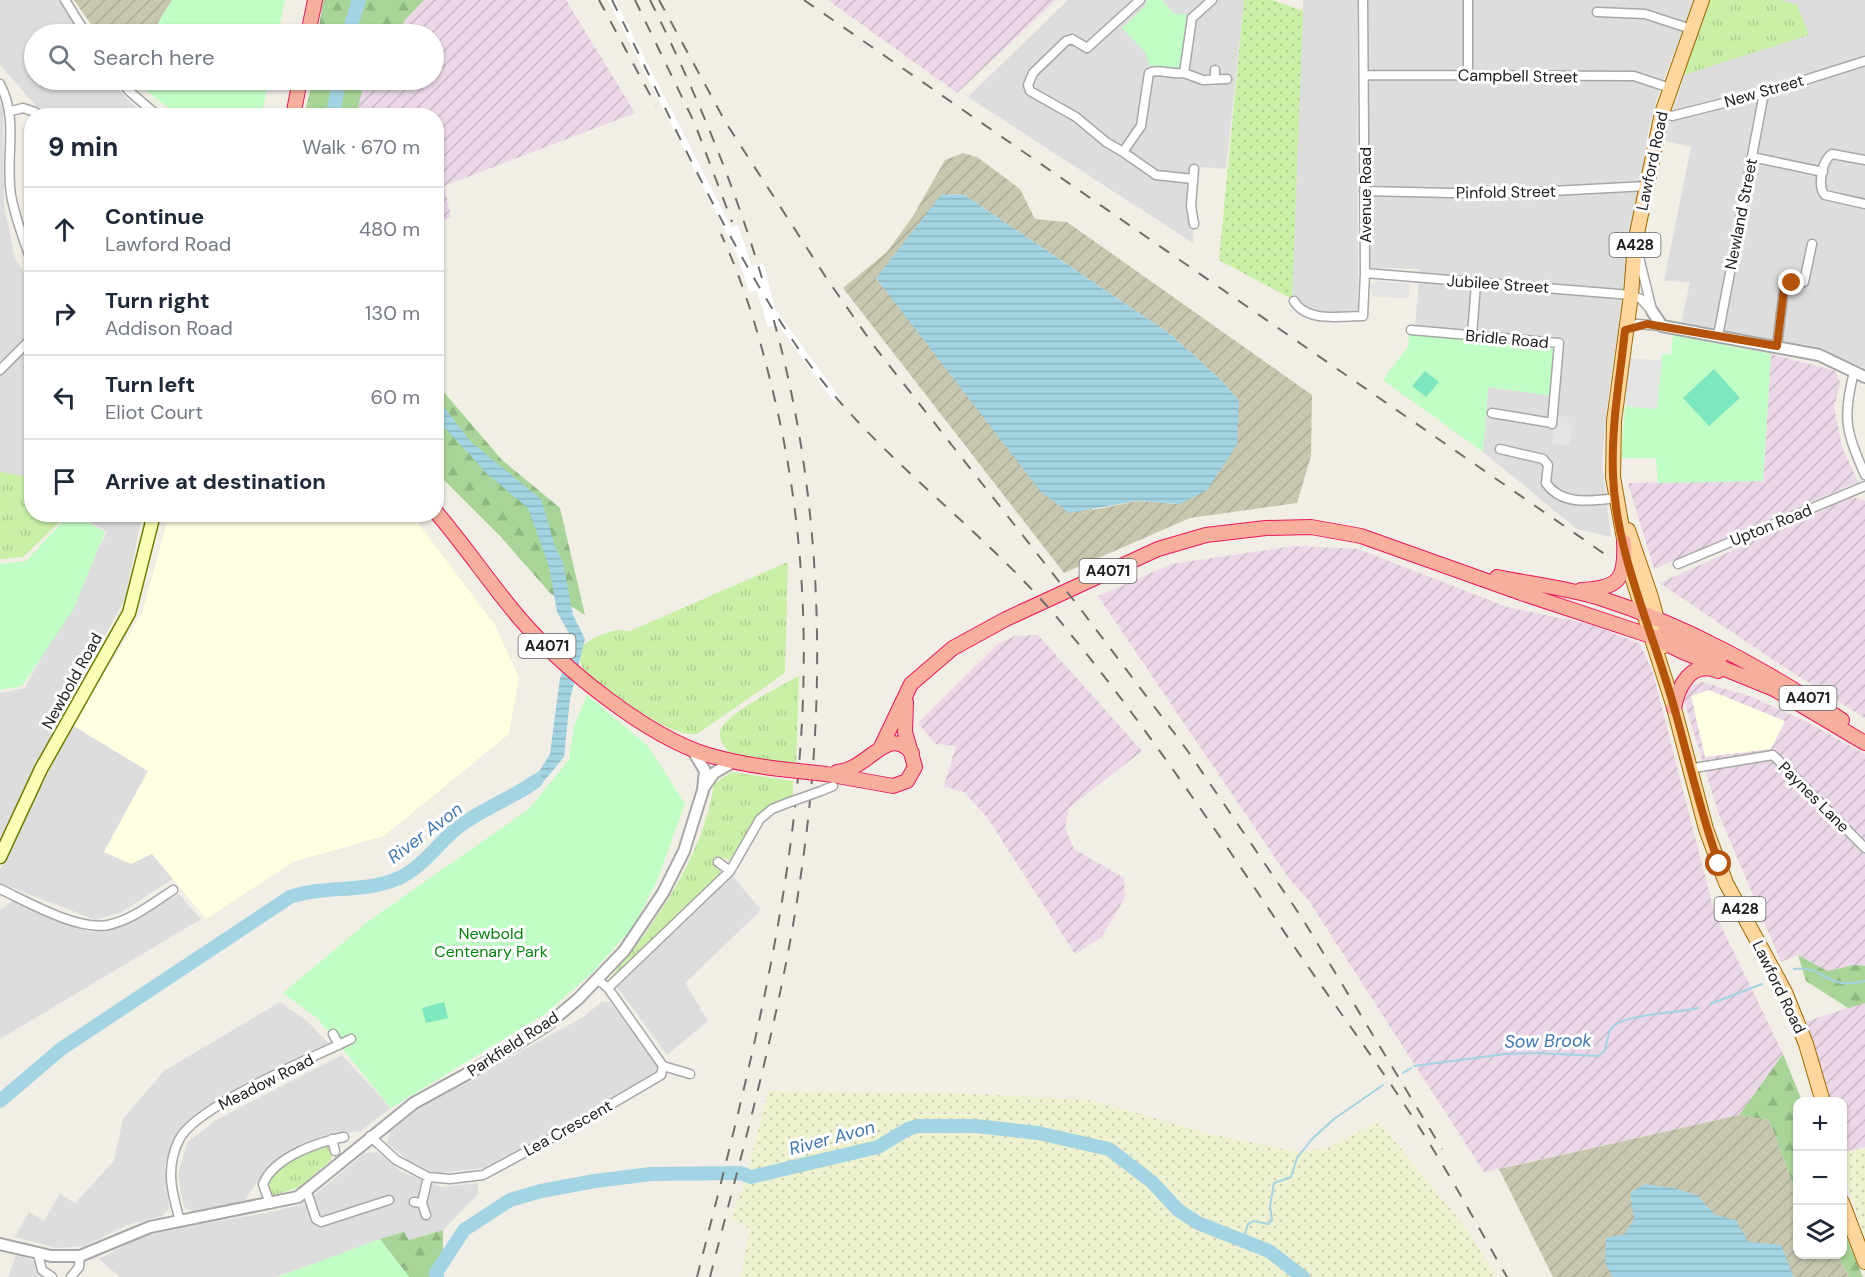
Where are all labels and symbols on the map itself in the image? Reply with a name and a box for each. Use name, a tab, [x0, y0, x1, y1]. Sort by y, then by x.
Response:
street label: Campbell Street	[1458, 64, 1578, 88]
street label: New Street	[1722, 70, 1806, 112]
street label: Lawford Road	[1631, 109, 1673, 213]
street label: Avenue Road	[1355, 147, 1376, 243]
street label: Newland Street	[1720, 156, 1762, 272]
street label: Pinfold Street	[1456, 181, 1556, 203]
road number: A428	[1610, 233, 1660, 257]
route end	[1778, 269, 1804, 295]
street label: Jubilee Street	[1446, 270, 1550, 298]
street label: Bridle Road	[1464, 325, 1550, 353]
street label: Upton Road	[1727, 499, 1815, 551]
road number: A4071	[1080, 559, 1136, 583]
street label: Newbold Road	[37, 629, 107, 733]
road number: A4071	[518, 634, 576, 658]
road number: A4071	[1780, 686, 1836, 710]
street label: Paynes Lane	[1774, 757, 1854, 837]
water label: River Avon	[383, 797, 467, 869]
route start	[1705, 850, 1731, 876]
road number: A428	[1714, 897, 1766, 921]
park label: Newbold Centenary Park	[434, 923, 548, 962]
street label: Lawford Road	[1747, 937, 1811, 1037]
street label: Parkfield Road	[463, 1007, 563, 1081]
water label: Sow Brook	[1504, 1028, 1593, 1054]
street label: Meadow Road	[215, 1049, 317, 1115]
street label: Lea Crescent	[520, 1095, 616, 1161]
water label: River Avon	[786, 1115, 878, 1161]

